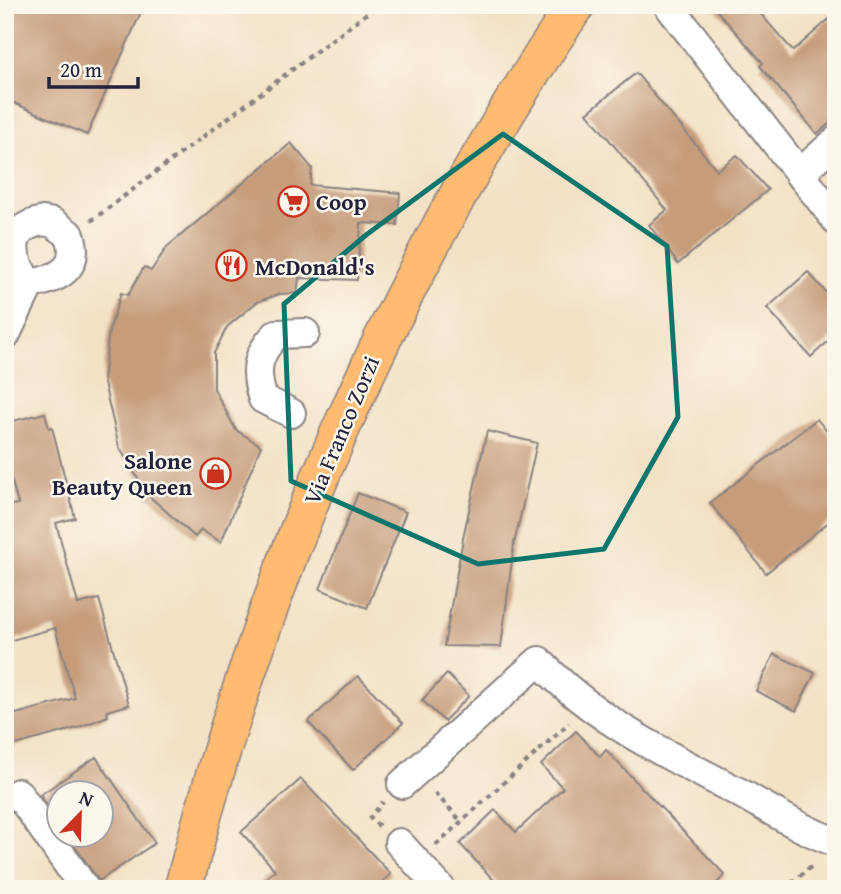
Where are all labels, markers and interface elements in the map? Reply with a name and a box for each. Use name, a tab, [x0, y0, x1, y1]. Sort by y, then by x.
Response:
scale bar	[49, 46, 138, 90]
text: 20 m	[60, 54, 102, 85]
supermarket icon: Coop	[276, 184, 310, 218]
place label: Coop	[316, 185, 367, 218]
restaurant icon: McDonald's	[215, 249, 249, 283]
place label: McDonald's	[255, 250, 375, 283]
street label: Via Franco Zorzi	[295, 351, 387, 509]
place label: Salone Beauty Queen	[52, 444, 192, 503]
shop icon: Salone Beauty Queen	[198, 456, 232, 490]
north arrow	[46, 778, 116, 848]
text: N	[75, 783, 98, 814]

